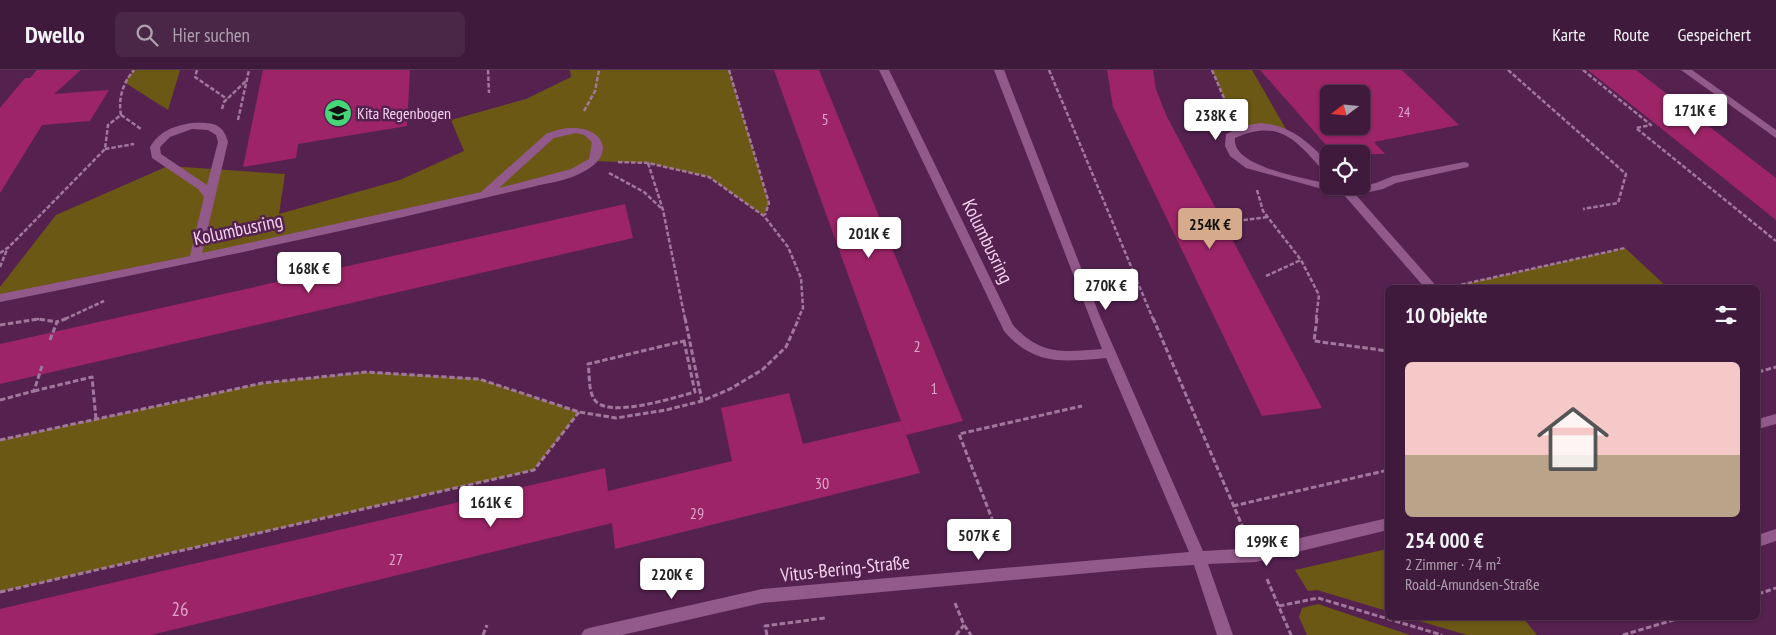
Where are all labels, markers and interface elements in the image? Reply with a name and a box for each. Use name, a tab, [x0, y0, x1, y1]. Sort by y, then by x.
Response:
search box	[115, 12, 465, 57]
text: Dwello	[25, 19, 85, 50]
icon: search	[133, 21, 161, 49]
text: Hier suchen	[173, 23, 250, 47]
text: Karte	[1552, 23, 1586, 46]
text: Route	[1614, 23, 1649, 46]
text: Gespeichert	[1677, 23, 1751, 46]
north arrow	[1320, 85, 1370, 135]
map controls	[1320, 85, 1370, 195]
pin: 171K €	[1654, 93, 1736, 136]
school or university icon: Kita Regenbogen	[323, 98, 353, 128]
pin: 238K €	[1175, 98, 1257, 141]
text: 171K €	[1674, 100, 1716, 120]
place label: Kita Regenbogen	[357, 103, 451, 123]
house number: 24	[1398, 103, 1411, 121]
text: 238K €	[1195, 105, 1237, 125]
house number: 5	[821, 109, 829, 129]
button: locate	[1320, 145, 1370, 195]
street label: Kolumbusring	[957, 195, 1019, 287]
street label: Kolumbusring	[191, 208, 285, 250]
pin: 254K €	[1169, 208, 1251, 250]
text: 254K €	[1189, 214, 1231, 234]
pin: 201K €	[828, 216, 910, 259]
text: 201K €	[848, 223, 890, 243]
pin: 168K €	[268, 252, 350, 294]
text: 168K €	[288, 258, 330, 278]
pin: 270K €	[1065, 268, 1147, 311]
text: 270K €	[1085, 275, 1127, 295]
icon: filters	[1712, 301, 1740, 329]
text: 10 Objekte	[1405, 302, 1488, 329]
house number: 2	[913, 336, 921, 356]
house number: 1	[930, 378, 938, 398]
icon: home	[1528, 394, 1618, 484]
house number: 30	[815, 473, 829, 493]
pin: 161K €	[450, 486, 532, 528]
text: 161K €	[470, 492, 512, 512]
house number: 29	[690, 503, 704, 523]
pin: 507K €	[938, 518, 1020, 561]
pin: 199K €	[1226, 524, 1308, 567]
text: 507K €	[958, 525, 1000, 545]
text: 254 000 €	[1405, 527, 1484, 554]
text: 199K €	[1246, 531, 1288, 551]
house number: 27	[389, 549, 403, 569]
street label: Vitus-Bering-Straße	[778, 549, 911, 587]
text: 2 Zimmer · 74 m²	[1405, 554, 1501, 574]
pin: 220K €	[631, 558, 713, 600]
text: 220K €	[651, 564, 693, 584]
text: Roald-Amundsen-Straße	[1405, 574, 1540, 594]
house number: 26	[171, 597, 189, 621]

